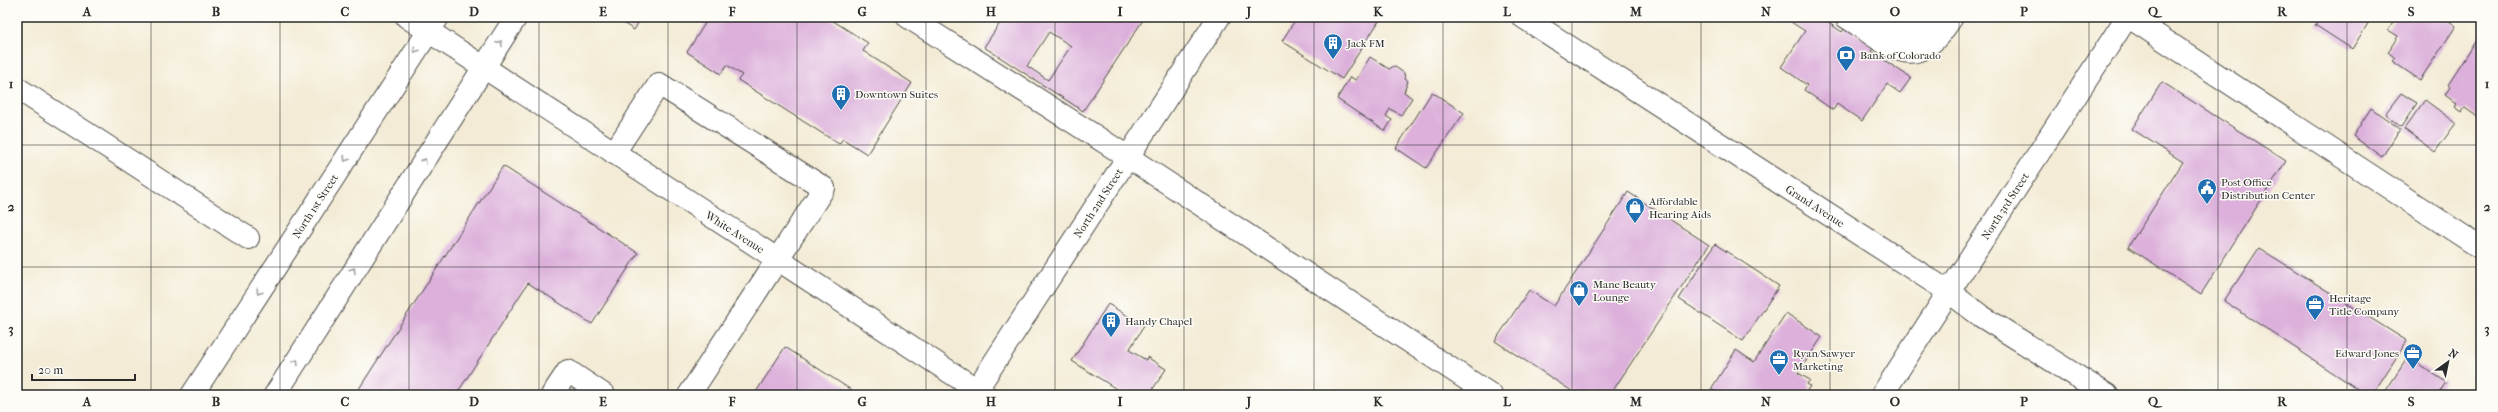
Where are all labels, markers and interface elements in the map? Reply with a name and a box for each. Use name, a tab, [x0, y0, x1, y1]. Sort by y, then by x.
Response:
text: A	[82, 4, 92, 19]
text: B	[212, 4, 221, 19]
text: C	[341, 4, 350, 19]
text: D	[469, 4, 479, 19]
text: E	[599, 4, 607, 19]
text: F	[728, 4, 736, 19]
text: G	[857, 4, 867, 19]
text: H	[986, 4, 997, 19]
text: I	[1117, 4, 1123, 19]
text: J	[1245, 4, 1252, 20]
text: K	[1373, 4, 1384, 19]
text: L	[1503, 4, 1512, 19]
text: M	[1629, 4, 1642, 19]
text: N	[1761, 4, 1771, 19]
text: O	[1890, 4, 1900, 19]
text: P	[2020, 4, 2028, 19]
text: Q	[2148, 4, 2163, 19]
text: R	[2277, 4, 2288, 19]
text: S	[2408, 4, 2415, 19]
building icon: Jack FM	[1322, 32, 1344, 60]
place label: Jack FM	[1346, 37, 1385, 50]
one-way arrow	[495, 40, 502, 47]
bank icon: Bank of Colorado	[1835, 44, 1857, 72]
one-way arrow	[413, 46, 421, 53]
place label: Bank of Colorado	[1860, 49, 1941, 62]
text: 1	[9, 76, 14, 91]
text: 1	[2485, 76, 2490, 91]
building icon: Downtown Suites	[830, 83, 852, 111]
place label: Downtown Suites	[855, 88, 938, 101]
one-way arrow	[343, 155, 350, 162]
one-way arrow	[419, 158, 427, 165]
street label: North 2nd Street	[1071, 166, 1126, 240]
street label: North 3rd Street	[1979, 170, 2032, 242]
street label: North 1st Street	[290, 172, 341, 241]
place label: Post Office Distribution Center	[2221, 176, 2315, 202]
public building icon: Post Office Distribution Center	[2196, 177, 2218, 205]
street label: Grand Avenue	[1783, 183, 1847, 231]
place label: Affordable Hearing Aids	[1648, 195, 1711, 221]
shop icon: Affordable Hearing Aids	[1624, 196, 1646, 224]
text: 2	[8, 199, 15, 214]
text: 2	[2484, 199, 2491, 214]
street label: White Avenue	[702, 208, 767, 257]
one-way arrow	[348, 267, 356, 274]
place label: Mane Beauty Lounge	[1593, 278, 1657, 304]
shop icon: Mane Beauty Lounge	[1568, 279, 1590, 307]
one-way arrow	[256, 288, 264, 295]
place label: Heritage Title Company	[2329, 292, 2400, 318]
office icon: Heritage Title Company	[2304, 293, 2326, 321]
building icon: Handy Chapel	[1100, 310, 1122, 338]
place label: Handy Chapel	[1125, 315, 1192, 328]
text: 3	[8, 321, 14, 337]
text: 3	[2484, 321, 2490, 337]
office icon: Edward Jones	[2402, 342, 2424, 370]
north arrow	[2428, 342, 2468, 382]
text: N	[2446, 346, 2461, 362]
place label: Ryan/Sawyer Marketing	[1793, 347, 1855, 373]
place label: Edward Jones	[2335, 347, 2399, 360]
office icon: Ryan/Sawyer Marketing	[1768, 348, 1790, 376]
scale bar	[32, 356, 135, 382]
one-way arrow	[291, 359, 298, 366]
text: 20 m	[38, 363, 63, 377]
text: A	[82, 394, 92, 409]
text: B	[212, 394, 221, 409]
text: C	[341, 394, 350, 409]
text: D	[469, 394, 479, 409]
text: E	[599, 394, 607, 409]
text: F	[728, 394, 736, 409]
text: G	[857, 394, 867, 409]
text: H	[986, 394, 997, 409]
text: I	[1117, 394, 1123, 409]
text: J	[1245, 394, 1252, 410]
text: K	[1373, 394, 1384, 409]
text: L	[1503, 394, 1512, 409]
text: M	[1629, 394, 1642, 409]
text: N	[1761, 394, 1771, 409]
text: O	[1890, 394, 1900, 409]
text: P	[2020, 394, 2028, 409]
text: Q	[2148, 394, 2163, 409]
text: R	[2277, 394, 2288, 409]
text: S	[2408, 394, 2415, 409]

